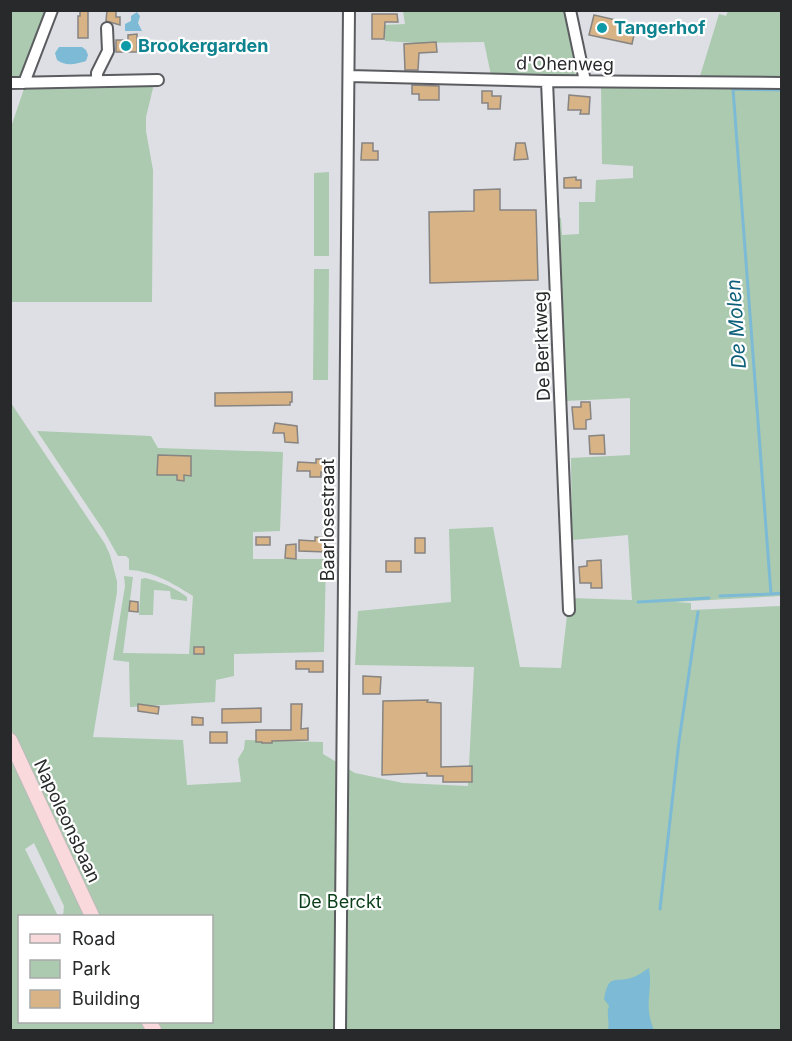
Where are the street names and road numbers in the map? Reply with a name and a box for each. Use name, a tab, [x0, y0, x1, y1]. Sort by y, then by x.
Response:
street label: d'Ohenweg	[516, 52, 614, 75]
street label: De Berktweg	[529, 291, 554, 401]
street label: Baarlosestraat	[317, 459, 338, 581]
street label: Napoleonsbaan	[30, 756, 105, 886]

